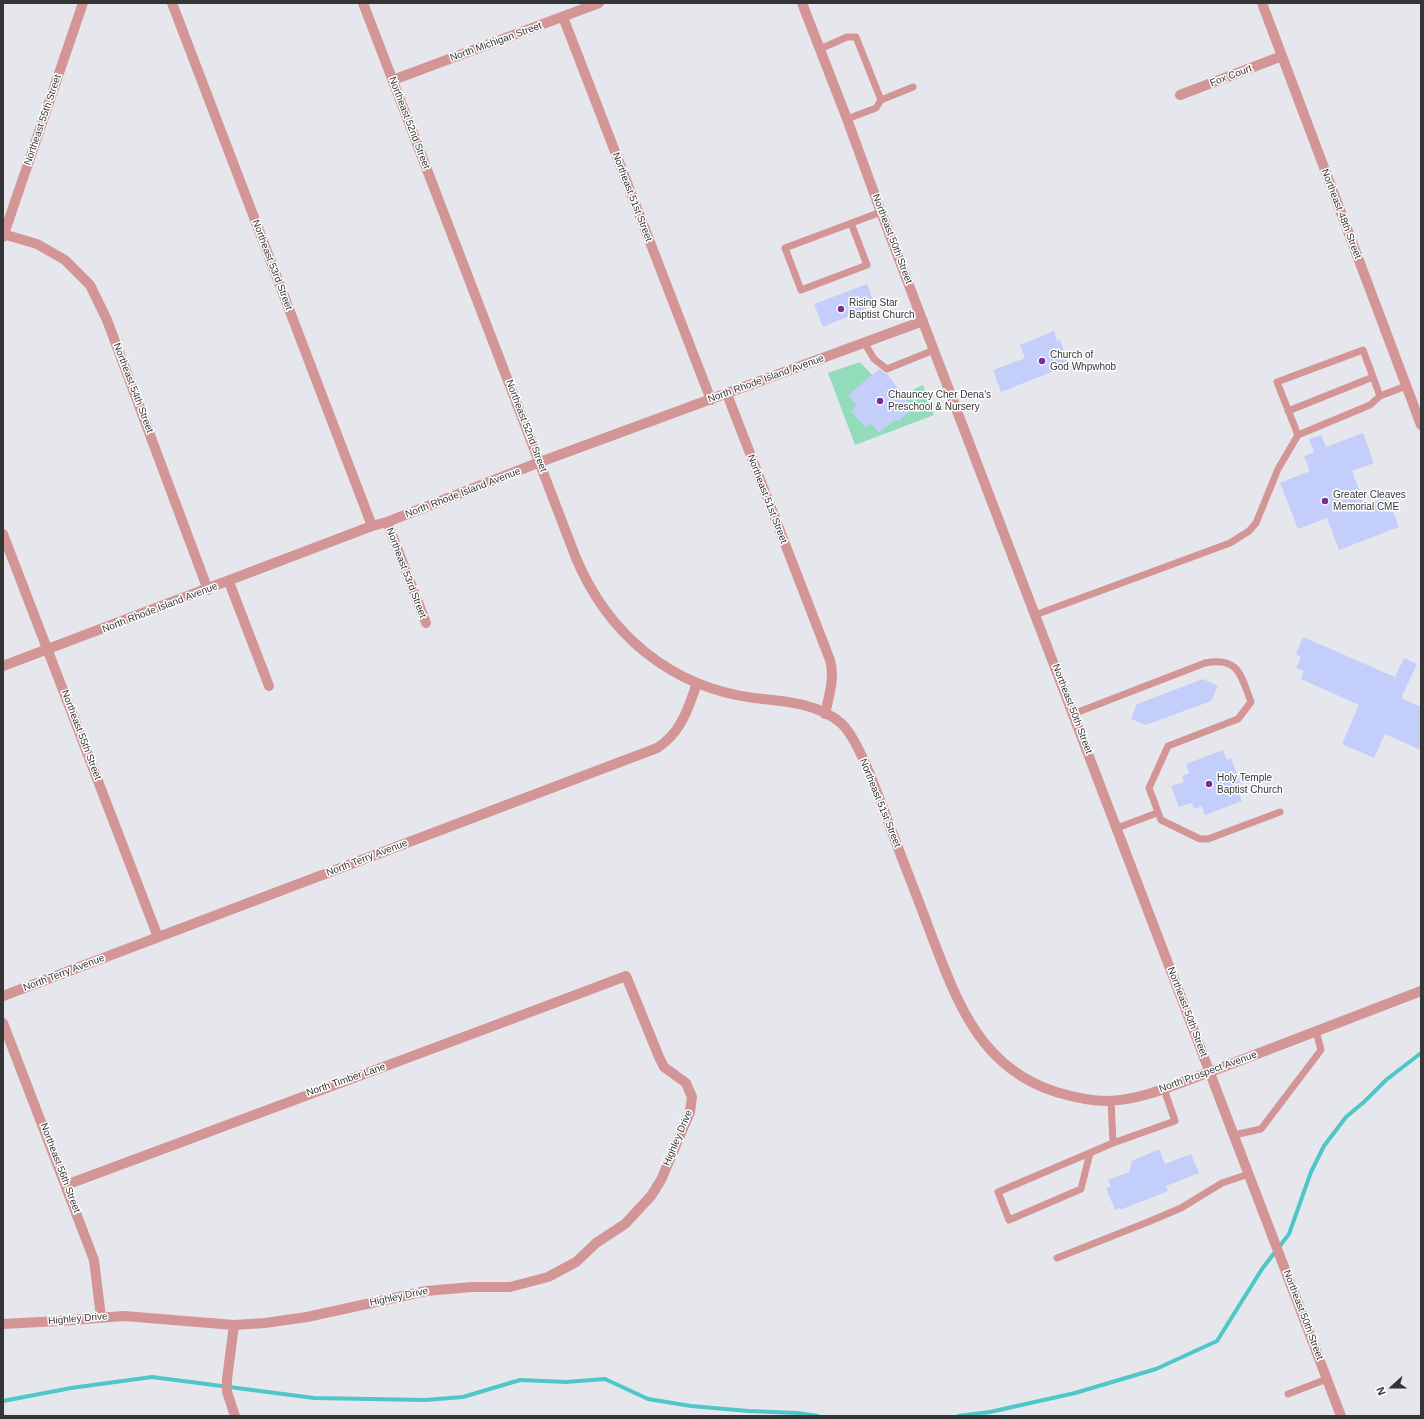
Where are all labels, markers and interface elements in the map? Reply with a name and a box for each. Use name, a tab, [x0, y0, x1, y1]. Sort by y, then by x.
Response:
street label: North Michigan Street	[449, 20, 543, 64]
street label: Fox Court	[1208, 63, 1254, 89]
street label: Northeast 55th Street	[22, 73, 64, 167]
street label: Northeast 52nd Street	[386, 75, 432, 171]
street label: Northeast 51st Street	[609, 151, 655, 243]
street label: Northeast 48th Street	[1318, 167, 1364, 261]
street label: Northeast 50th Street	[869, 192, 915, 286]
street label: Northeast 53rd Street	[249, 218, 295, 312]
place label: Rising Star Baptist Church	[849, 297, 915, 320]
marker: Rising Star Baptist Church	[836, 304, 846, 314]
street label: Northeast 54th Street	[110, 341, 156, 435]
place label: Church of God Whpwhob	[1050, 349, 1116, 372]
street label: North Rhode Island Avenue	[706, 352, 826, 406]
marker: Church of God Whpwhob	[1037, 356, 1047, 366]
street label: Northeast 52nd Street	[503, 378, 549, 474]
place label: Chauncey Cher Dena's Preschool & Nursery	[888, 389, 991, 412]
marker: Chauncey Cher Dena's Preschool & Nursery	[875, 396, 885, 406]
street label: Northeast 51st Street	[744, 453, 790, 545]
street label: North Rhode Island Avenue	[404, 465, 522, 521]
place label: Greater Cleaves Memorial CME	[1333, 489, 1406, 512]
marker: Greater Cleaves Memorial CME	[1320, 496, 1330, 506]
street label: Northeast 53rd Street	[383, 526, 429, 620]
street label: North Rhode Island Avenue	[101, 580, 219, 636]
street label: Northeast 50th Street	[1049, 662, 1095, 756]
street label: Northeast 55th Street	[58, 688, 104, 782]
street label: Northeast 51st Street	[857, 757, 903, 849]
place label: Holy Temple Baptist Church	[1217, 772, 1283, 796]
marker: Holy Temple Baptist Church	[1204, 779, 1214, 789]
street label: North Terry Avenue	[325, 837, 409, 879]
street label: North Terry Avenue	[22, 952, 106, 994]
street label: Northeast 50th Street	[1164, 965, 1210, 1059]
street label: North Prospect Avenue	[1157, 1049, 1259, 1095]
street label: North Timber Lane	[305, 1061, 387, 1099]
street label: Highley Drive	[661, 1108, 695, 1168]
street label: Northeast 56th Street	[37, 1121, 83, 1215]
street label: Northeast 50th Street	[1280, 1268, 1326, 1362]
street label: Highley Drive	[369, 1285, 429, 1309]
street label: Highley Drive	[48, 1310, 108, 1328]
north arrow	[1372, 1367, 1412, 1407]
text: N	[1374, 1385, 1388, 1397]

